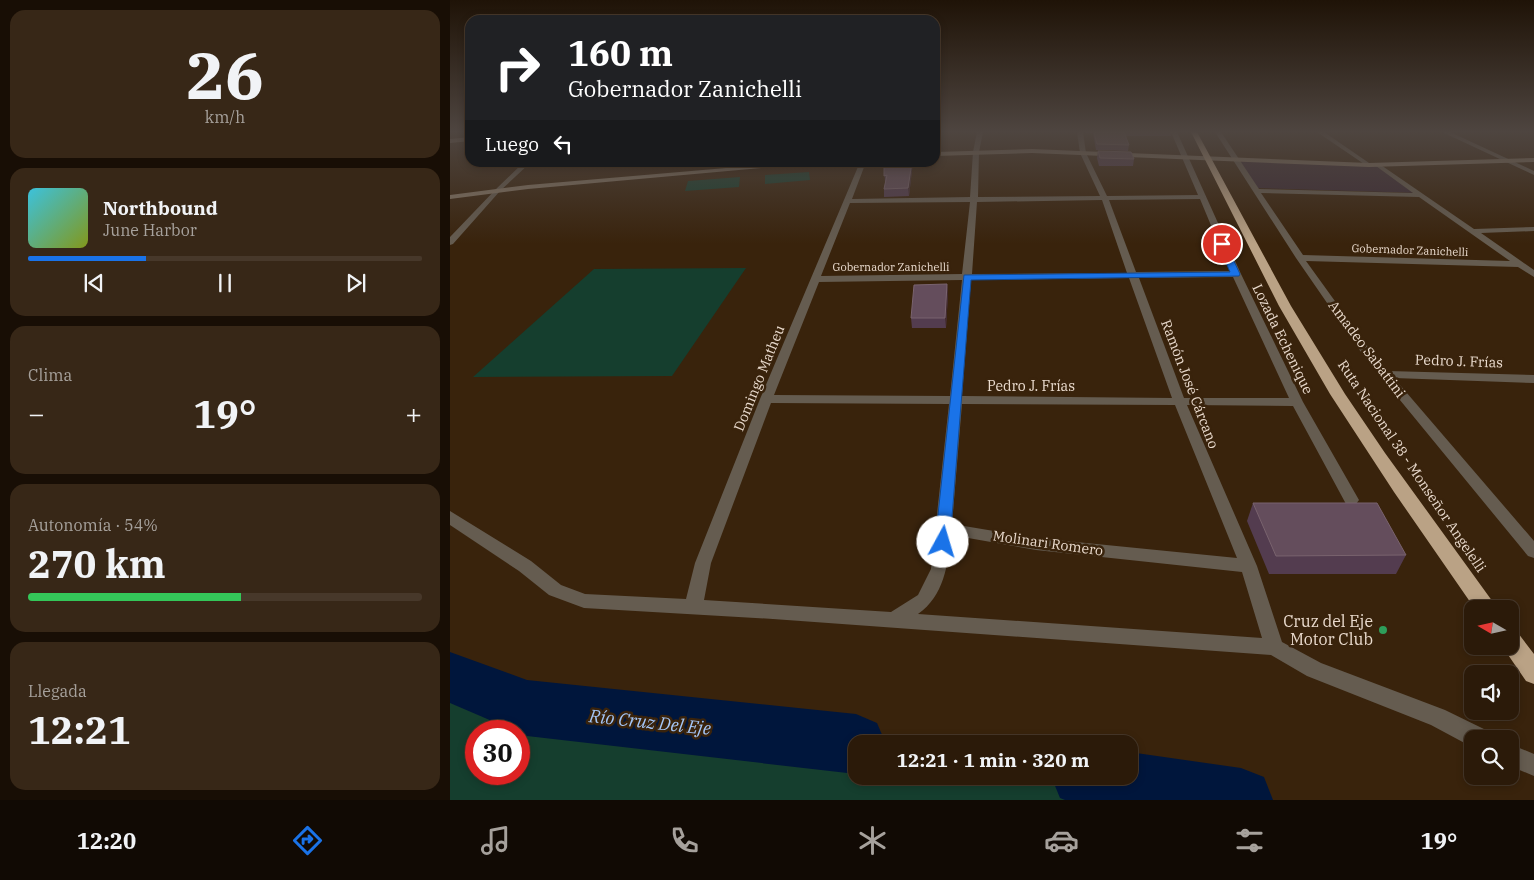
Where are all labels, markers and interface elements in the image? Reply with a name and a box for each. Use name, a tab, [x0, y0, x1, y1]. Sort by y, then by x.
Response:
text: 160 m	[568, 30, 673, 76]
text: 26	[186, 32, 264, 117]
icon: right	[485, 35, 550, 100]
text: Gobernador Zanichelli	[568, 74, 802, 103]
text: km/h	[205, 107, 245, 127]
icon: left	[549, 130, 577, 158]
text: Luego	[485, 132, 539, 156]
text: Northbound	[103, 196, 218, 220]
text: June Harbor	[103, 220, 197, 240]
pin	[1201, 223, 1243, 265]
icon: arrive	[1208, 230, 1236, 258]
street label: Gobernador Zanichelli	[1351, 241, 1469, 259]
street label: Gobernador Zanichelli	[833, 260, 950, 274]
icon: previous	[80, 269, 108, 297]
icon: pause	[211, 269, 239, 297]
icon: next	[342, 269, 370, 297]
street label: Lozada Echenique	[1249, 281, 1317, 397]
street label: Amadeo Sabattini	[1325, 297, 1409, 401]
street label: Ramón José Cárcano	[1157, 317, 1223, 451]
street label: Domingo Matheu	[730, 322, 789, 434]
street label: Pedro J. Frías	[1415, 350, 1504, 372]
street label: Ruta Nacional 38 - Monseñor Angelelli	[1334, 356, 1490, 576]
text: Clima	[28, 365, 72, 385]
street label: Pedro J. Frías	[987, 377, 1075, 395]
text: 19°	[193, 389, 257, 438]
text: −	[28, 395, 45, 432]
text: +	[405, 395, 422, 432]
text: Autonomía · 54%	[28, 515, 158, 535]
position arrow	[916, 515, 968, 567]
street label: Molinari Romero	[992, 526, 1104, 560]
text: 270 km	[28, 539, 166, 588]
north arrow	[1464, 600, 1519, 655]
map controls	[1464, 600, 1519, 785]
place label: Cruz del Eje Motor Club	[1283, 611, 1373, 649]
marker: Cruz del Eje Motor Club	[1377, 624, 1389, 636]
button: sound	[1464, 665, 1519, 720]
text: Llegada	[28, 681, 87, 701]
water label: Río Cruz Del Eje	[587, 704, 712, 740]
text: 12:21	[28, 705, 131, 754]
speed limit sign: 30	[465, 720, 530, 785]
button: search	[1464, 730, 1519, 785]
text: 12:21 · 1 min · 320 m	[897, 748, 1089, 772]
icon: directions	[290, 823, 325, 858]
icon: music	[478, 823, 513, 858]
icon: phone	[667, 823, 702, 858]
icon: climate	[855, 823, 890, 858]
icon: car	[1044, 823, 1079, 858]
icon: filters	[1232, 823, 1267, 858]
text: 12:20	[77, 826, 136, 855]
text: 19°	[1420, 826, 1457, 855]

